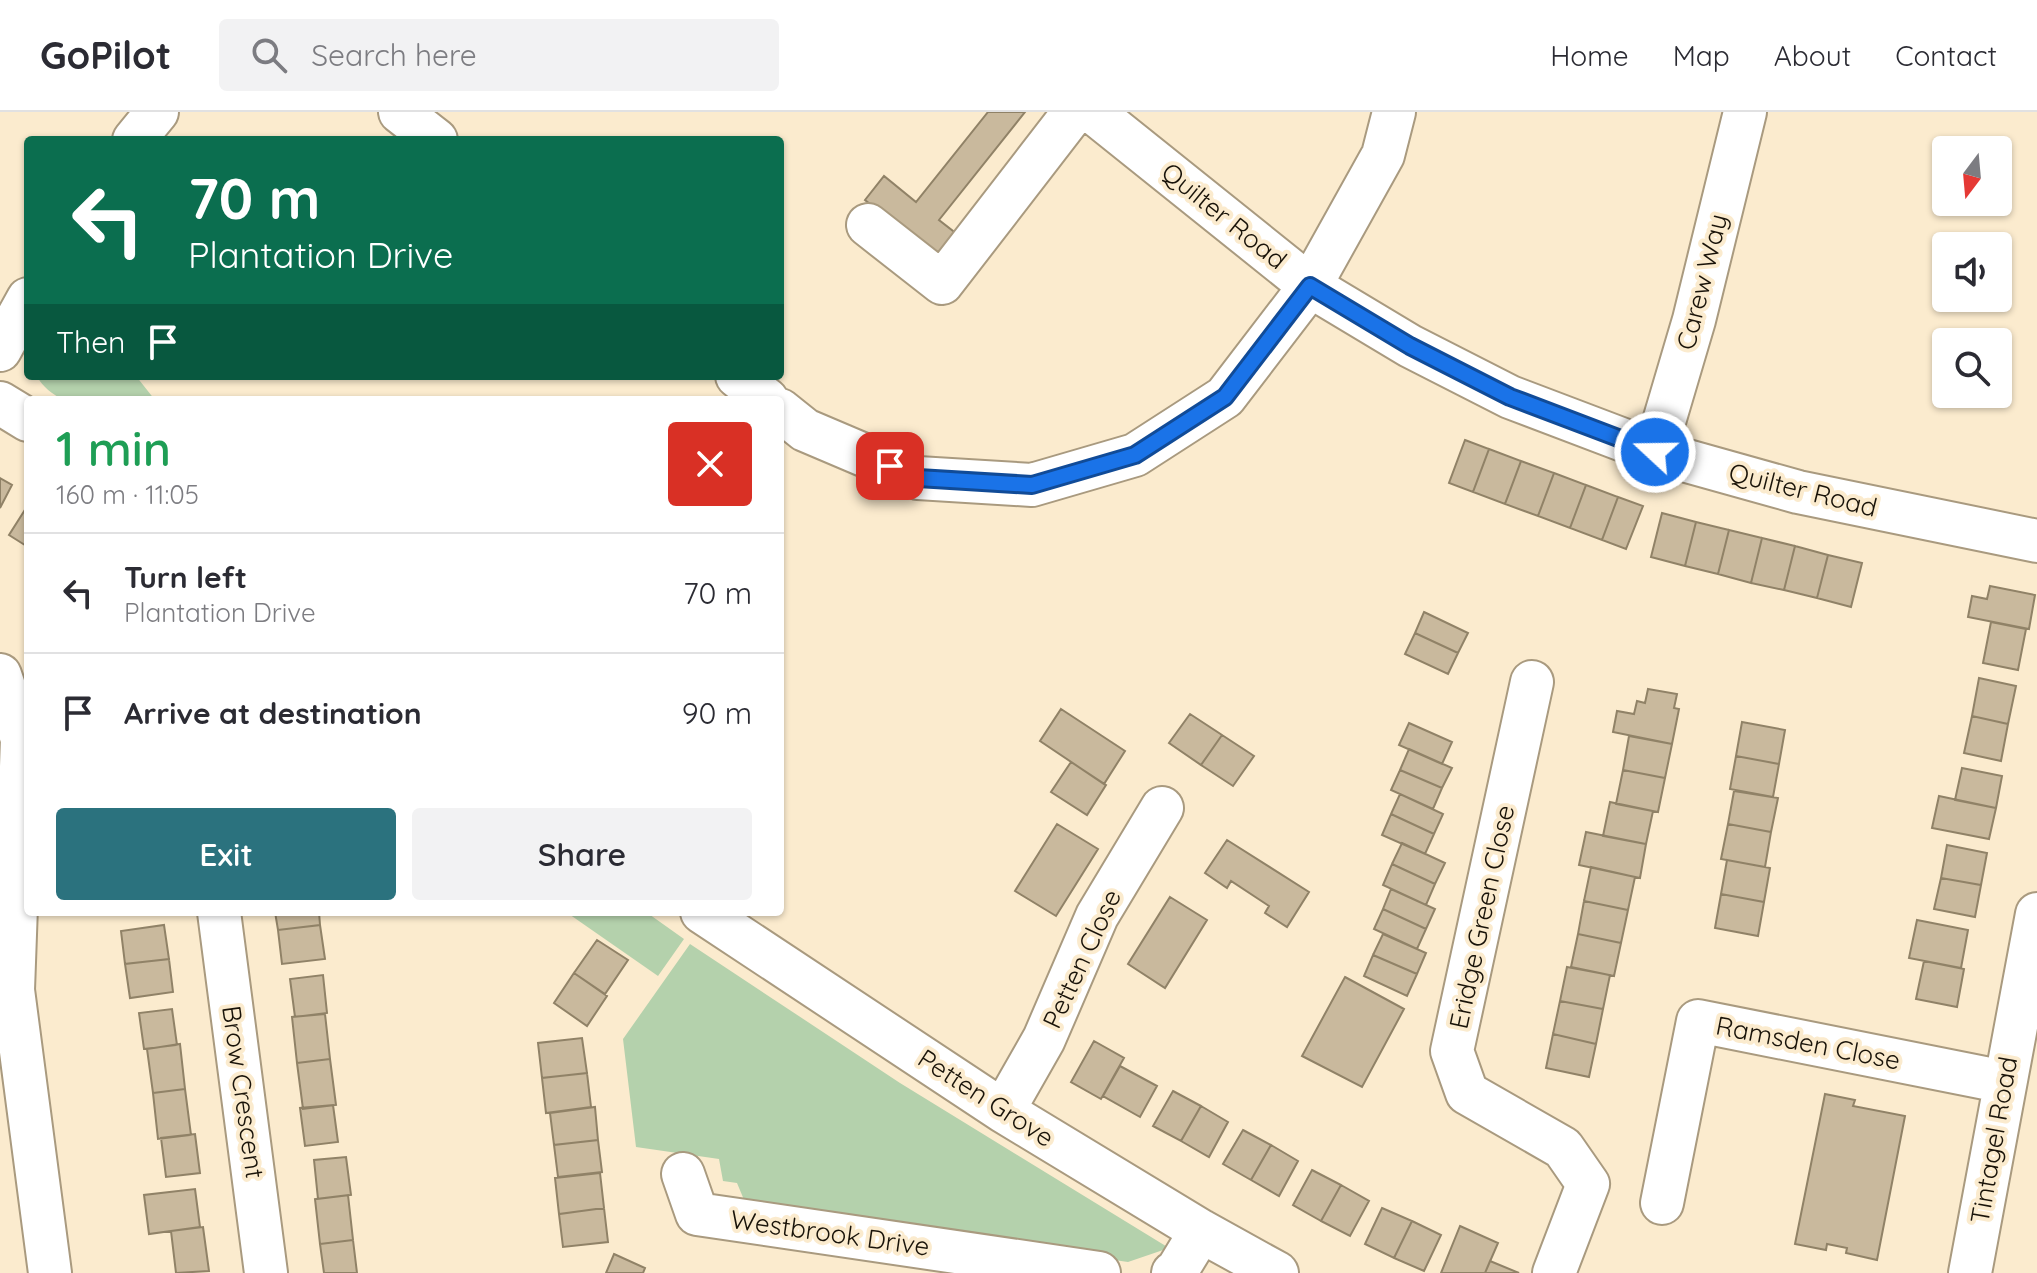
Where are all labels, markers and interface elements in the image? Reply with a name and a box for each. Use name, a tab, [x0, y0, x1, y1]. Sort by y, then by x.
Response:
search box	[219, 19, 779, 91]
text: GoPilot	[40, 31, 171, 79]
icon: search	[247, 33, 291, 77]
text: Search here	[311, 36, 477, 74]
text: Home	[1550, 38, 1629, 73]
text: Map	[1673, 38, 1730, 73]
text: About	[1774, 38, 1851, 73]
text: Contact	[1895, 38, 1997, 73]
north arrow	[1932, 136, 2012, 216]
map controls	[1932, 136, 2012, 408]
street label: Quilter Road	[1155, 155, 1294, 276]
text: 70 m	[188, 163, 320, 233]
icon: left	[56, 168, 160, 272]
street label: Carew Way	[1669, 210, 1734, 353]
text: Plantation Drive	[188, 232, 453, 277]
button: sound	[1932, 232, 2012, 312]
icon: arrive	[141, 320, 185, 364]
text: Then	[56, 323, 125, 361]
button: search	[1932, 328, 2012, 408]
position arrow	[1613, 410, 1697, 494]
text: 1 min	[56, 418, 171, 478]
button: close	[668, 422, 752, 506]
pin	[856, 432, 924, 500]
icon: arrive	[868, 444, 912, 488]
street label: Quilter Road	[1726, 455, 1881, 524]
text: 160 m · 11:05	[56, 478, 199, 511]
text: Turn left	[124, 558, 247, 596]
icon: left	[56, 571, 100, 615]
text: 70 m	[683, 574, 752, 612]
text: Plantation Drive	[124, 596, 316, 629]
icon: arrive	[56, 691, 100, 735]
text: Arrive at destination	[124, 694, 422, 732]
text: 90 m	[682, 694, 752, 732]
street label: Eridge Green Close	[1442, 802, 1521, 1032]
button: Exit	[56, 808, 396, 900]
button: Share	[412, 808, 752, 900]
street label: Petten Close	[1035, 884, 1128, 1034]
street label: Brow Crescent	[215, 1003, 272, 1180]
street label: Ramsden Close	[1713, 1008, 1903, 1077]
street label: Petten Grove	[912, 1041, 1061, 1154]
street label: Tintagel Road	[1963, 1054, 2024, 1226]
street label: Westbrook Drive	[728, 1202, 932, 1263]

